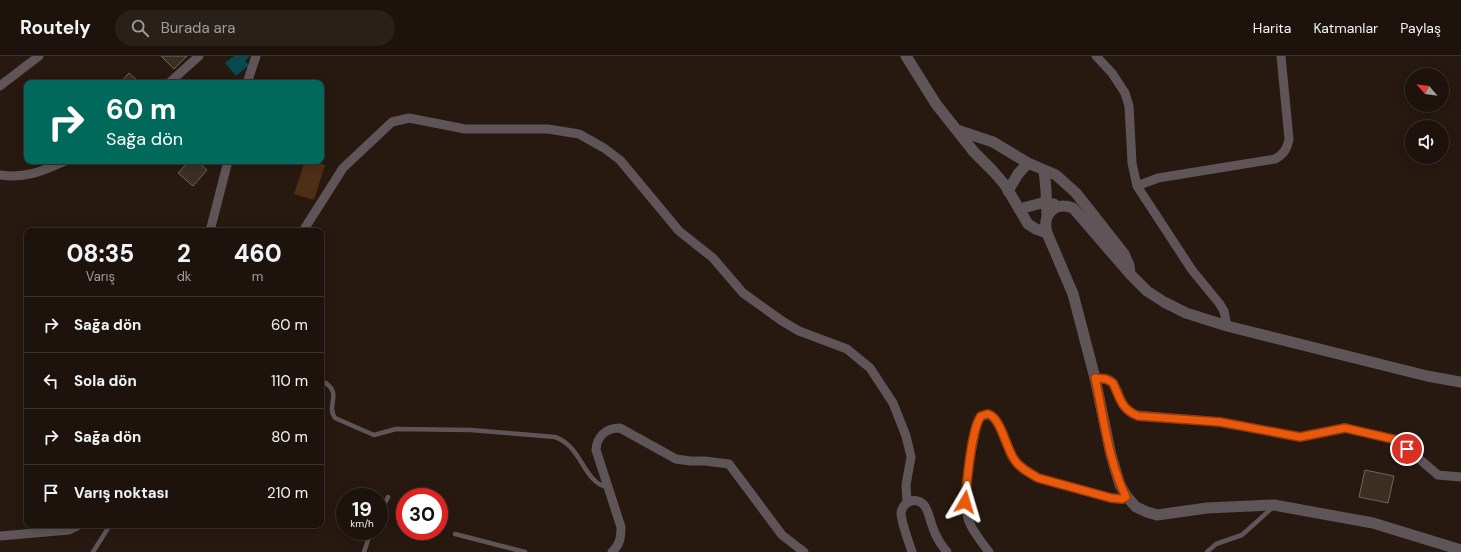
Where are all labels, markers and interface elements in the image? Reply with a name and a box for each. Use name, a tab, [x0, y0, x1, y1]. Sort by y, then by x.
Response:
search box	[115, 10, 395, 46]
text: Routely	[20, 15, 91, 40]
icon: search	[129, 17, 151, 39]
text: Burada ara	[161, 18, 235, 38]
text: Harita	[1253, 19, 1291, 37]
text: Katmanlar	[1313, 19, 1378, 37]
text: Paylaş	[1400, 19, 1441, 37]
north arrow	[1405, 68, 1449, 112]
map controls	[1405, 68, 1449, 164]
text: 60 m	[106, 91, 176, 128]
icon: right	[40, 96, 92, 148]
button: sound	[1405, 120, 1449, 164]
text: Sağa dön	[106, 127, 183, 151]
text: 08:35	[66, 238, 134, 269]
text: 2	[177, 238, 191, 269]
text: 460	[234, 238, 282, 269]
text: Varış	[86, 268, 115, 285]
text: dk	[177, 268, 191, 285]
text: m	[252, 268, 263, 285]
icon: right	[40, 314, 62, 336]
text: Sağa dön	[74, 315, 141, 335]
text: 60 m	[271, 315, 308, 335]
icon: left	[40, 370, 62, 392]
text: Sola dön	[74, 371, 137, 391]
text: 110 m	[271, 371, 308, 391]
icon: right	[40, 426, 62, 448]
text: Sağa dön	[74, 427, 141, 447]
text: 80 m	[271, 427, 308, 447]
pin	[1390, 432, 1424, 466]
icon: arrive	[1396, 438, 1418, 460]
position arrow	[944, 481, 986, 523]
icon: arrive	[40, 482, 62, 504]
text: Varış noktası	[74, 483, 168, 503]
text: 210 m	[267, 483, 308, 503]
speed limit sign: 30	[396, 488, 448, 540]
text: 19	[352, 496, 372, 522]
text: km/h	[350, 517, 374, 530]

